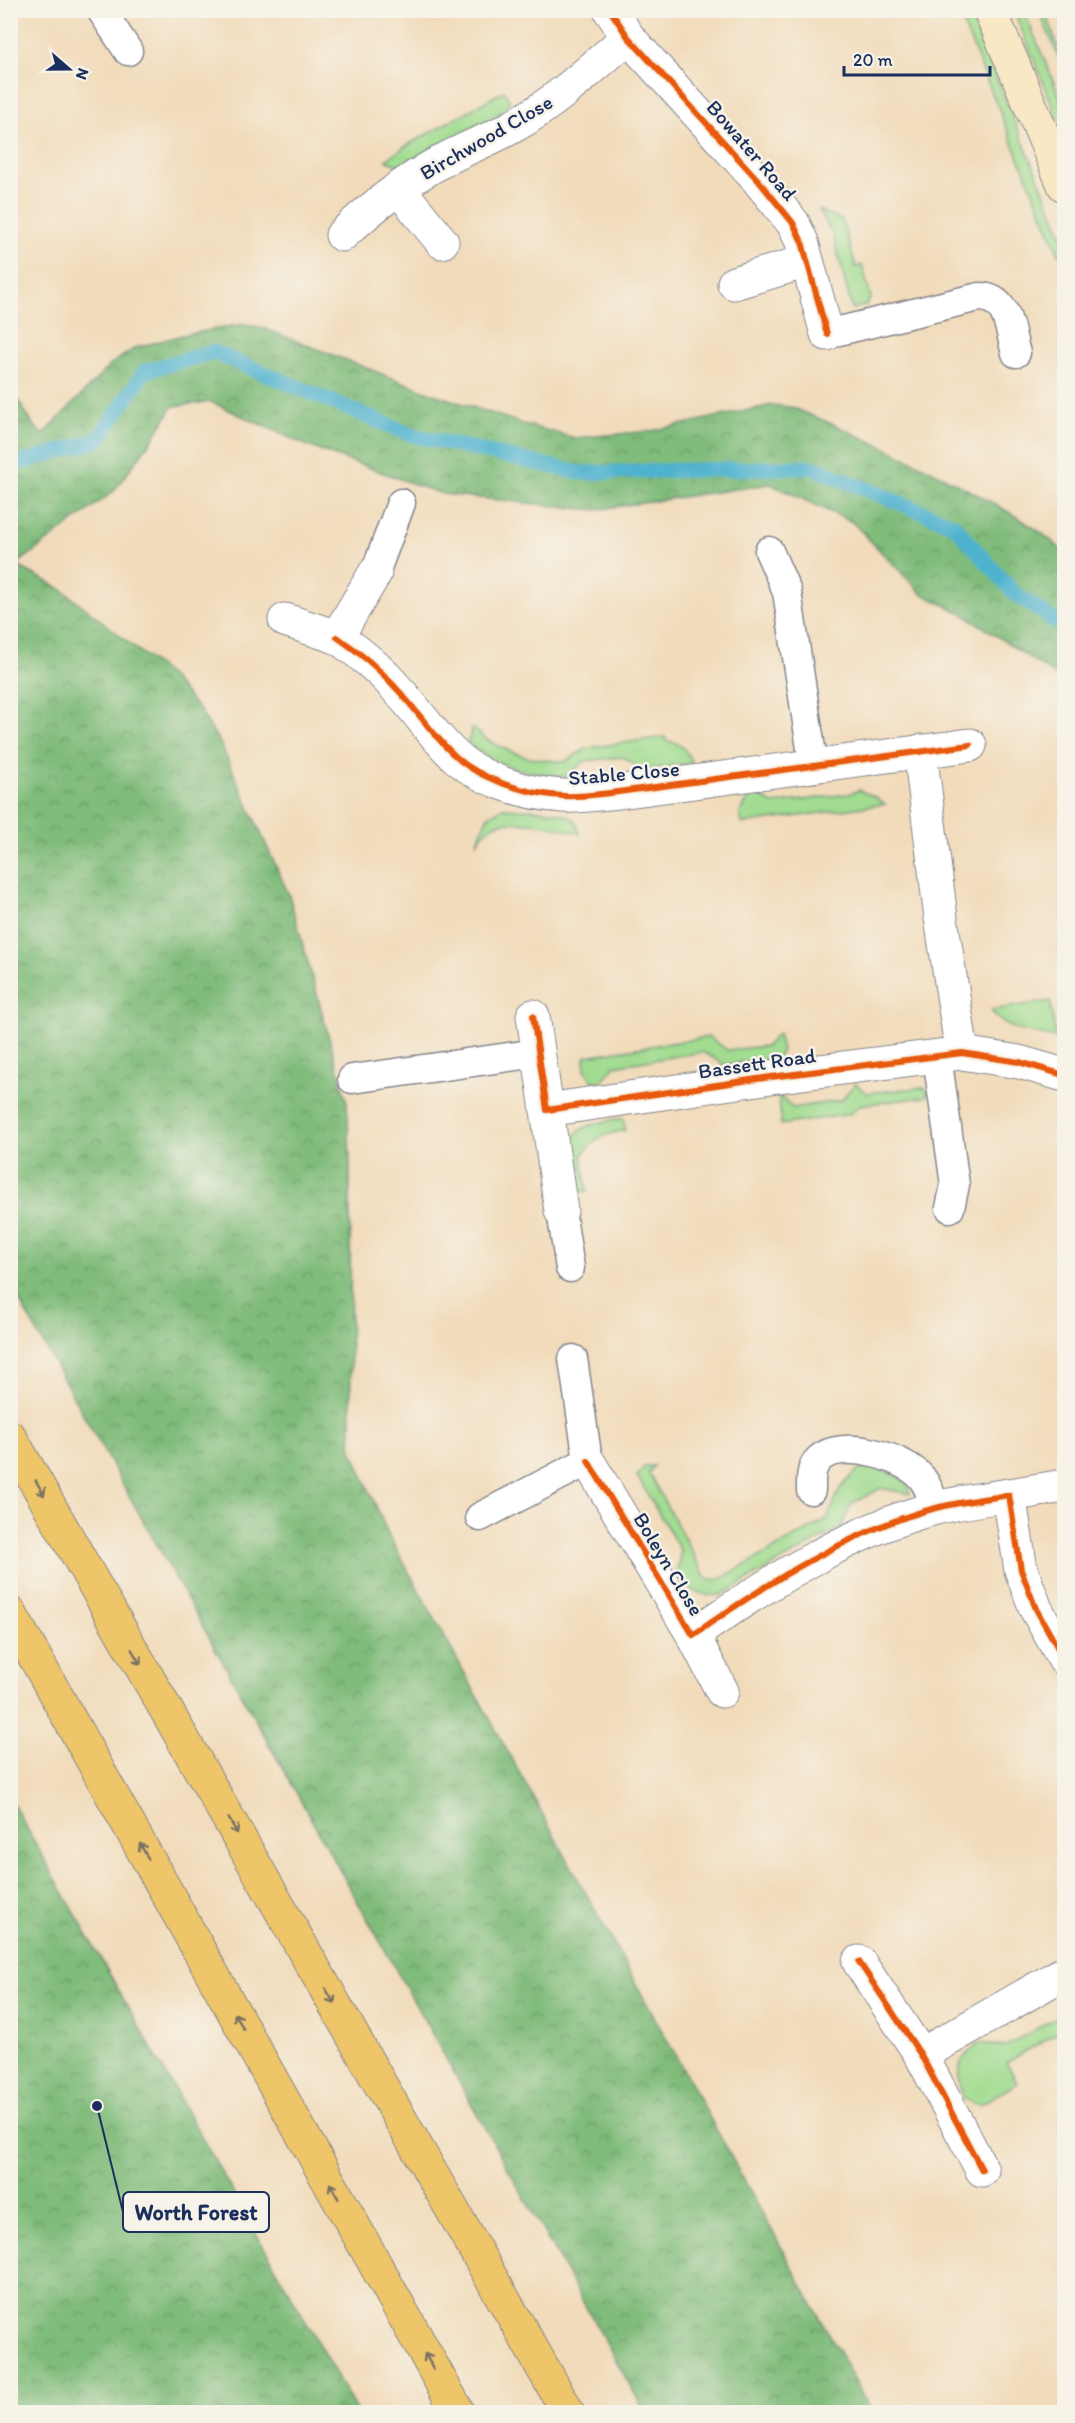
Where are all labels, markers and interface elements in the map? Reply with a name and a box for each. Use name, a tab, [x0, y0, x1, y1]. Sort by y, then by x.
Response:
north arrow	[39, 39, 99, 99]
scale bar	[844, 39, 990, 77]
text: 20 m	[853, 49, 893, 71]
text: N	[72, 66, 93, 82]
street label: Birchwood Close	[415, 89, 557, 185]
street label: Bowater Road	[701, 95, 803, 206]
street label: Stable Close	[567, 756, 681, 790]
street label: Bassett Road	[696, 1042, 818, 1084]
one-way arrow	[34, 1479, 46, 1496]
street label: Boleyn Close	[628, 1508, 710, 1620]
one-way arrow	[130, 1648, 142, 1665]
one-way arrow	[228, 1817, 239, 1835]
one-way arrow	[138, 1843, 150, 1860]
one-way arrow	[324, 1987, 336, 2004]
one-way arrow	[233, 2013, 245, 2030]
one-way arrow	[328, 2183, 340, 2200]
callout: Worth Forest	[123, 2192, 269, 2232]
text: Worth Forest	[135, 2199, 258, 2226]
one-way arrow	[423, 2353, 435, 2370]

